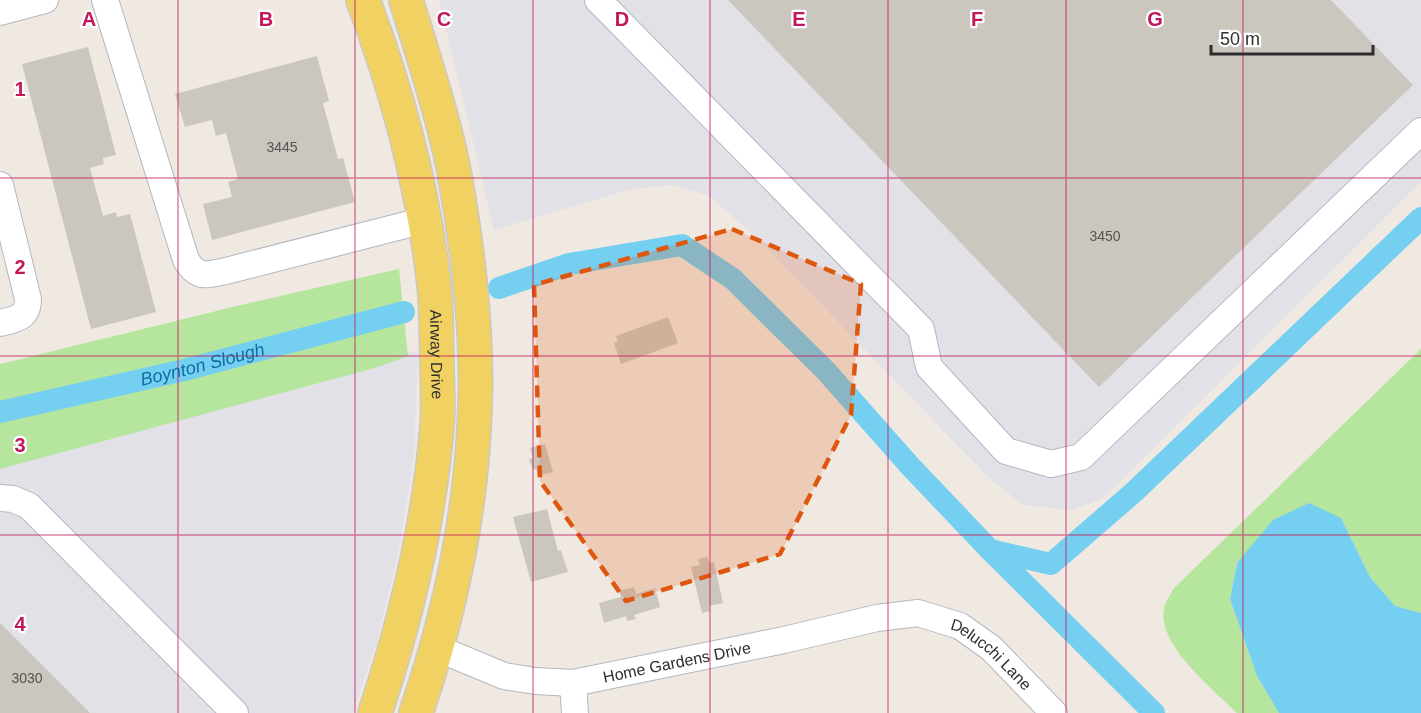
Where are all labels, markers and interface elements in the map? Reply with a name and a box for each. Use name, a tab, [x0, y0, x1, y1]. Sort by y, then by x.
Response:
text: A	[82, 8, 96, 30]
text: B	[259, 8, 273, 30]
text: C	[437, 8, 451, 30]
text: D	[615, 8, 629, 30]
text: E	[792, 8, 806, 30]
text: F	[971, 8, 983, 30]
text: G	[1147, 8, 1163, 30]
scale bar	[1211, 18, 1373, 56]
text: 50 m	[1220, 29, 1260, 49]
text: 1	[14, 78, 26, 100]
house number: 3445	[266, 139, 298, 155]
house number: 3450	[1089, 228, 1121, 244]
text: 2	[14, 256, 26, 278]
street label: Airway Drive	[427, 309, 446, 400]
water label: Boynton Slough	[139, 339, 267, 390]
text: 3	[14, 434, 26, 456]
text: 4	[14, 613, 26, 635]
street label: Delucchi Lane	[949, 616, 1035, 693]
street label: Home Gardens Drive	[602, 639, 752, 686]
house number: 3030	[11, 670, 43, 686]

